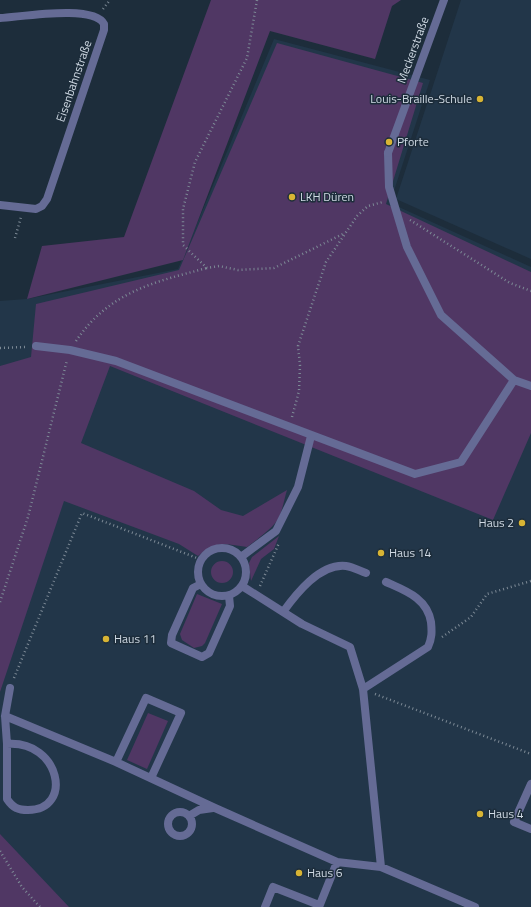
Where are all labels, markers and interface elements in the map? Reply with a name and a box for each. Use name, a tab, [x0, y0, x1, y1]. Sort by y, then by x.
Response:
street label: Meckerstraße	[392, 14, 433, 86]
street label: Eisenbahnstraße	[51, 37, 96, 124]
place label: Louis-Braille-Schule	[370, 89, 472, 108]
marker: Louis-Braille-Schule	[475, 94, 485, 104]
place label: Pforte	[397, 132, 429, 151]
marker: Pforte	[384, 137, 394, 147]
place label: LKH Düren	[300, 187, 354, 206]
marker: LKH Düren	[287, 192, 297, 202]
place label: Haus 2	[479, 513, 514, 532]
marker: Haus 2	[517, 518, 527, 528]
place label: Haus 14	[389, 543, 431, 562]
marker: Haus 14	[376, 548, 386, 558]
place label: Haus 11	[114, 629, 156, 648]
marker: Haus 11	[101, 634, 111, 644]
place label: Haus 4	[488, 804, 524, 823]
marker: Haus 4	[475, 809, 485, 819]
place label: Haus 6	[307, 863, 343, 882]
marker: Haus 6	[294, 868, 304, 878]

